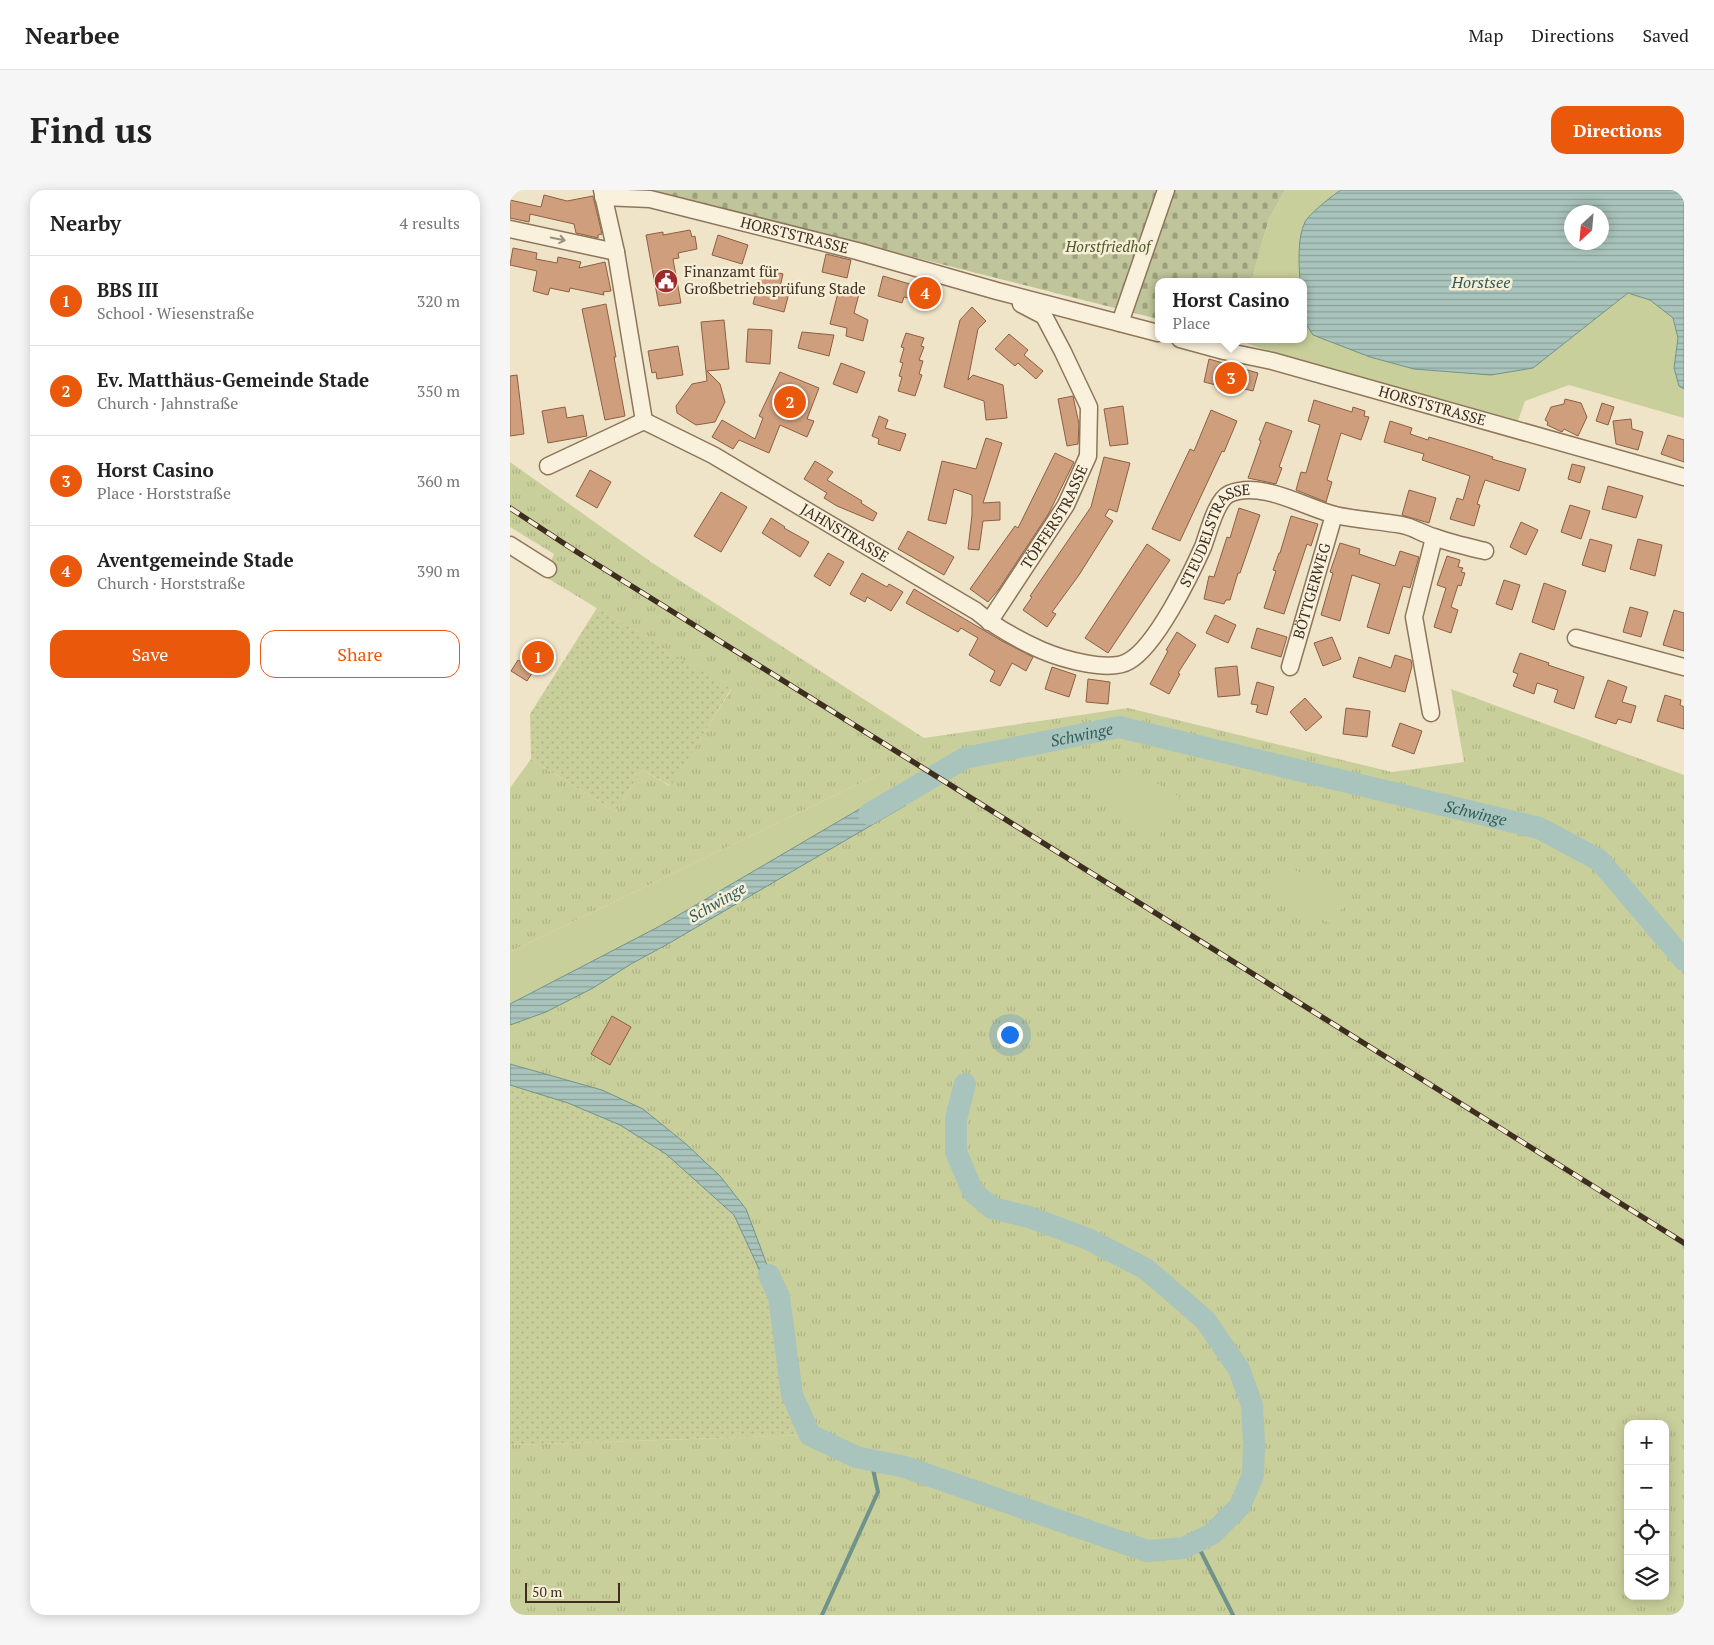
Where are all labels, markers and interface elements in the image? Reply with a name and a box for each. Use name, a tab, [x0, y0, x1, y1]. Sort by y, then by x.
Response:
text: Nearbee	[25, 19, 120, 51]
text: Map	[1468, 23, 1503, 47]
text: Directions	[1531, 23, 1614, 47]
text: Saved	[1642, 23, 1689, 47]
button: Directions	[1551, 106, 1684, 154]
text: Find us	[30, 107, 152, 153]
north arrow	[1564, 205, 1609, 250]
text: Nearby	[50, 209, 121, 237]
street label: HORSTSTRASSE	[738, 211, 851, 258]
text: 4 results	[400, 212, 460, 234]
one-way arrow	[549, 235, 565, 244]
park label: Horstfriedhof	[1065, 236, 1153, 256]
place label: Finanzamt für Großbetriebsprüfung Stade	[684, 261, 866, 298]
public building icon: Finanzamt für Großbetriebsprüfung Stade	[653, 268, 679, 294]
water label: Horstsee	[1450, 271, 1511, 293]
pin: 4	[909, 274, 941, 312]
text: BBS III	[97, 277, 159, 302]
popup	[1155, 278, 1307, 343]
text: Horst Casino	[1173, 287, 1289, 312]
text: 1	[61, 290, 71, 312]
text: 320 m	[417, 290, 460, 312]
text: School · Wiesenstraße	[97, 302, 254, 324]
text: Place	[1173, 312, 1210, 334]
pin: 3	[1215, 359, 1247, 397]
text: Ev. Matthäus-Gemeinde Stade	[97, 367, 369, 392]
text: 2	[61, 380, 71, 402]
text: 350 m	[417, 380, 460, 402]
street label: HORSTSTRASSE	[1376, 380, 1489, 430]
pin: 2	[774, 383, 806, 421]
text: Church · Jahnstraße	[97, 392, 238, 414]
text: Horst Casino	[97, 457, 214, 482]
street label: TÖPFERSTRASSE	[1016, 462, 1092, 572]
text: 3	[61, 470, 71, 492]
text: 360 m	[417, 470, 460, 492]
street label: STEUDELSTRASSE	[1174, 479, 1251, 590]
text: Place · Horststraße	[97, 482, 231, 504]
street label: JAHNSTRASSE	[797, 498, 893, 566]
street label: BÖTTGERWEG	[1288, 540, 1335, 641]
text: Aventgemeinde Stade	[97, 547, 294, 572]
text: 4	[61, 560, 71, 582]
text: 390 m	[417, 560, 460, 582]
text: Church · Horststraße	[97, 572, 245, 594]
button: Save	[50, 630, 250, 678]
button: Share	[260, 630, 460, 678]
pin: 1	[522, 638, 554, 676]
water label: Schwinge	[1048, 718, 1115, 752]
water label: Schwinge	[1442, 795, 1509, 831]
water label: Schwinge	[684, 877, 750, 927]
your location	[997, 1022, 1023, 1048]
map controls	[1624, 1420, 1669, 1600]
button: +	[1624, 1420, 1669, 1465]
button: −	[1624, 1465, 1669, 1510]
button: locate	[1624, 1510, 1669, 1555]
button: layers	[1624, 1555, 1669, 1600]
scale bar	[525, 1580, 620, 1603]
text: 50 m	[532, 1582, 562, 1601]

